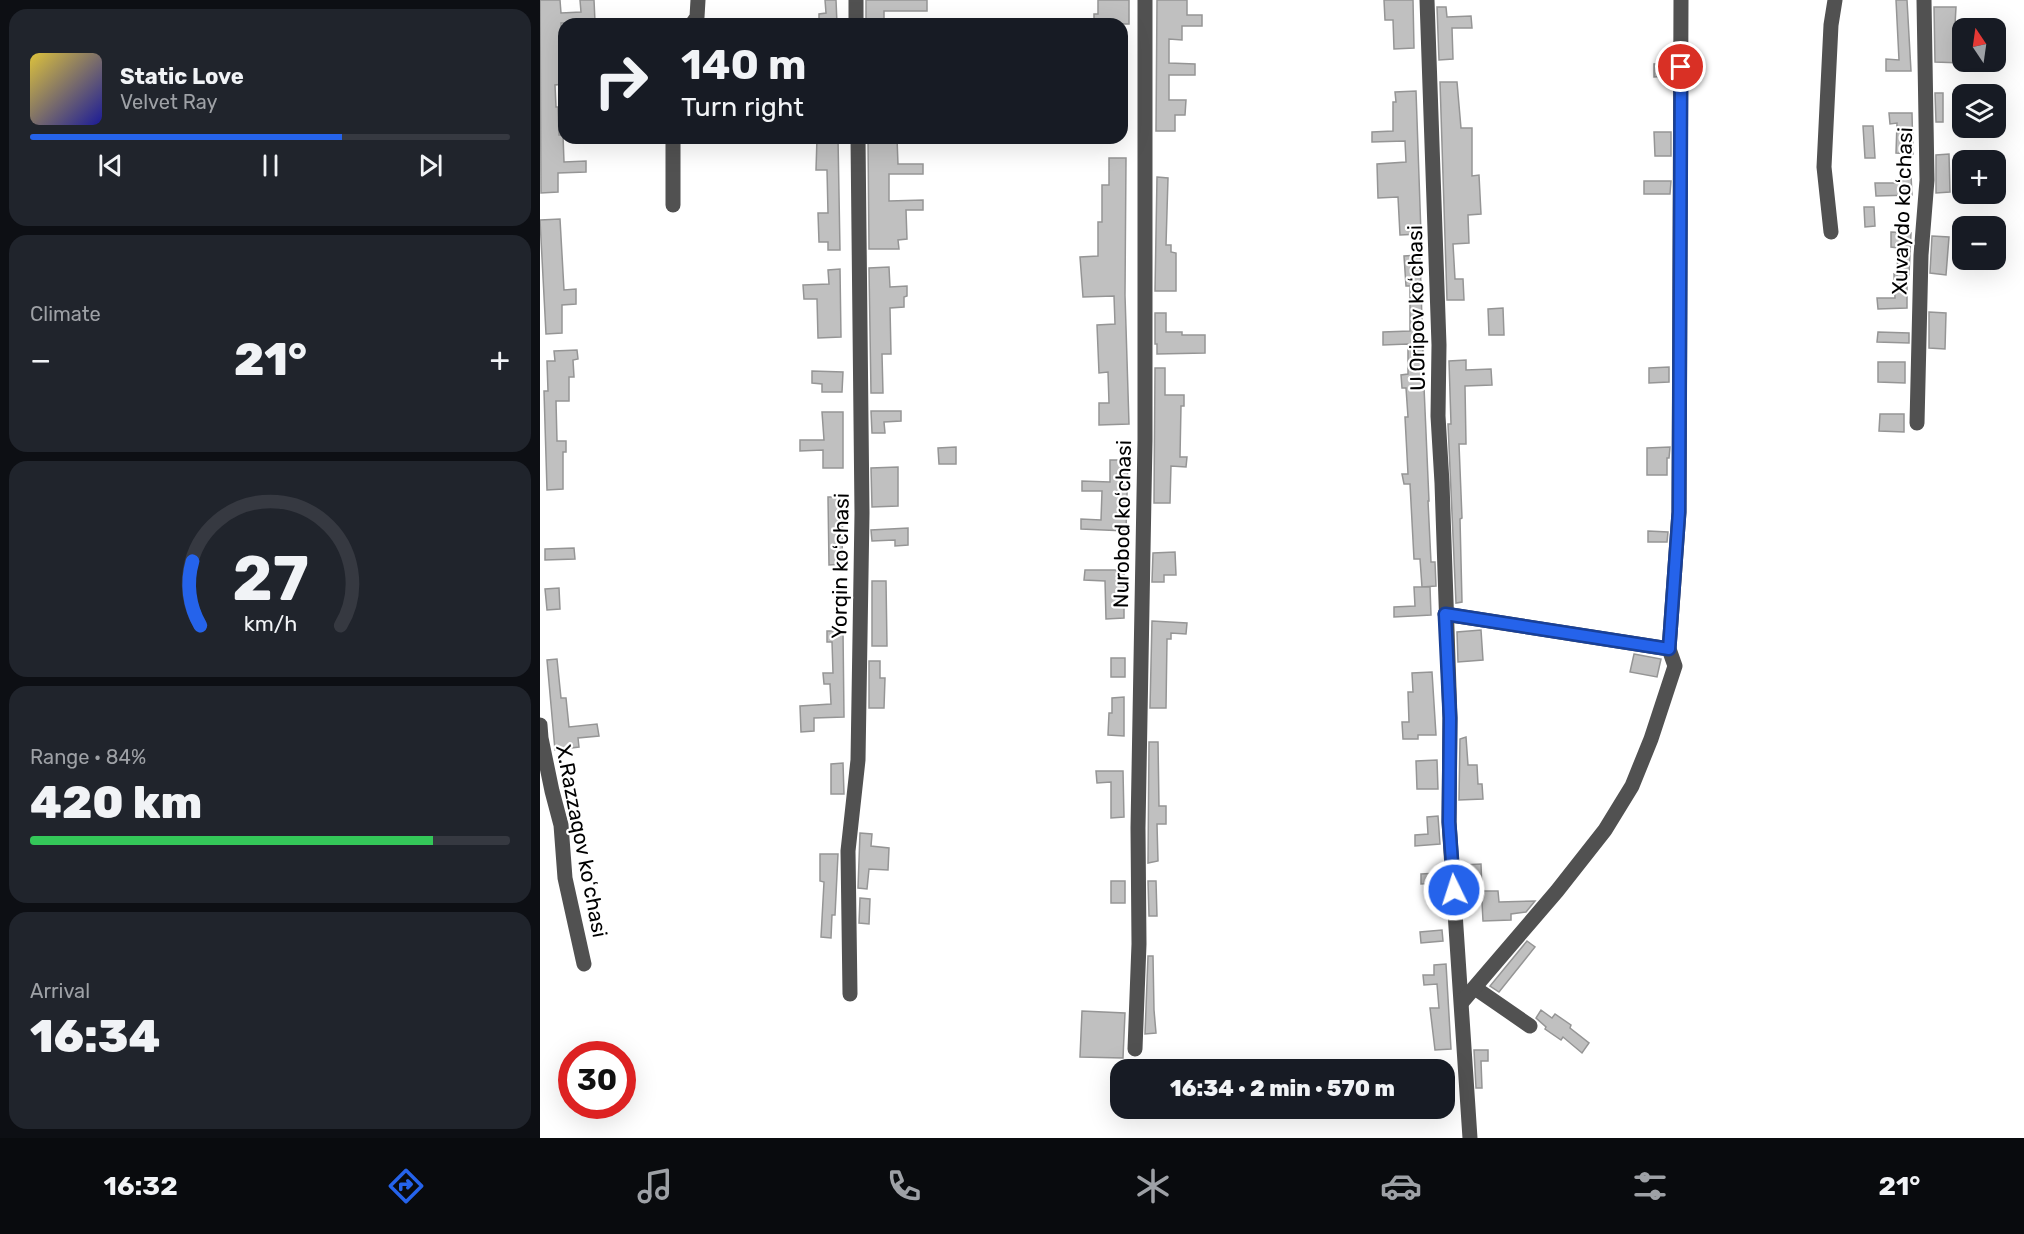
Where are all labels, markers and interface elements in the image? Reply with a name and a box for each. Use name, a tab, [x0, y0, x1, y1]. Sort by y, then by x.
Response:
north arrow	[1952, 18, 2006, 72]
map controls	[1952, 18, 2006, 270]
text: 140 m	[681, 40, 807, 90]
pin	[1655, 41, 1706, 92]
icon: right	[582, 42, 660, 120]
icon: arrive	[1664, 50, 1697, 83]
text: Static Love	[120, 63, 244, 90]
button: layers	[1952, 84, 2006, 138]
text: Velvet Ray	[120, 90, 218, 114]
text: Turn right	[681, 91, 804, 123]
street label: Xuvaydo koʻchasi	[1887, 127, 1917, 295]
icon: previous	[94, 149, 127, 182]
icon: pause	[254, 149, 287, 182]
icon: next	[414, 149, 447, 182]
button: +	[1952, 150, 2006, 204]
button: −	[1952, 216, 2006, 270]
street label: U.Oripov koʻchasi	[1402, 225, 1430, 391]
text: Climate	[30, 302, 101, 326]
text: 21°	[234, 333, 307, 386]
text: −	[30, 340, 51, 379]
text: +	[489, 340, 510, 379]
street label: Nurobod koʻchasi	[1108, 440, 1136, 608]
street label: Yorqin koʻchasi	[826, 493, 854, 639]
text: 27	[232, 542, 308, 616]
text: km/h	[243, 611, 297, 636]
street label: X.Razzaqov koʻchasi	[551, 742, 613, 940]
text: Range · 84%	[30, 745, 146, 769]
text: 420 km	[30, 776, 202, 829]
position arrow	[1422, 858, 1486, 922]
text: Arrival	[30, 979, 90, 1003]
text: 16:34	[30, 1010, 160, 1063]
speed limit sign: 30	[558, 1041, 636, 1119]
text: 16:34 · 2 min · 570 m	[1170, 1075, 1395, 1102]
icon: directions	[385, 1165, 427, 1207]
icon: music	[634, 1165, 676, 1207]
icon: phone	[883, 1165, 925, 1207]
icon: climate	[1132, 1165, 1174, 1207]
icon: car	[1380, 1165, 1422, 1207]
icon: filters	[1629, 1165, 1671, 1207]
text: 16:32	[103, 1170, 178, 1202]
text: 21°	[1878, 1170, 1920, 1202]

